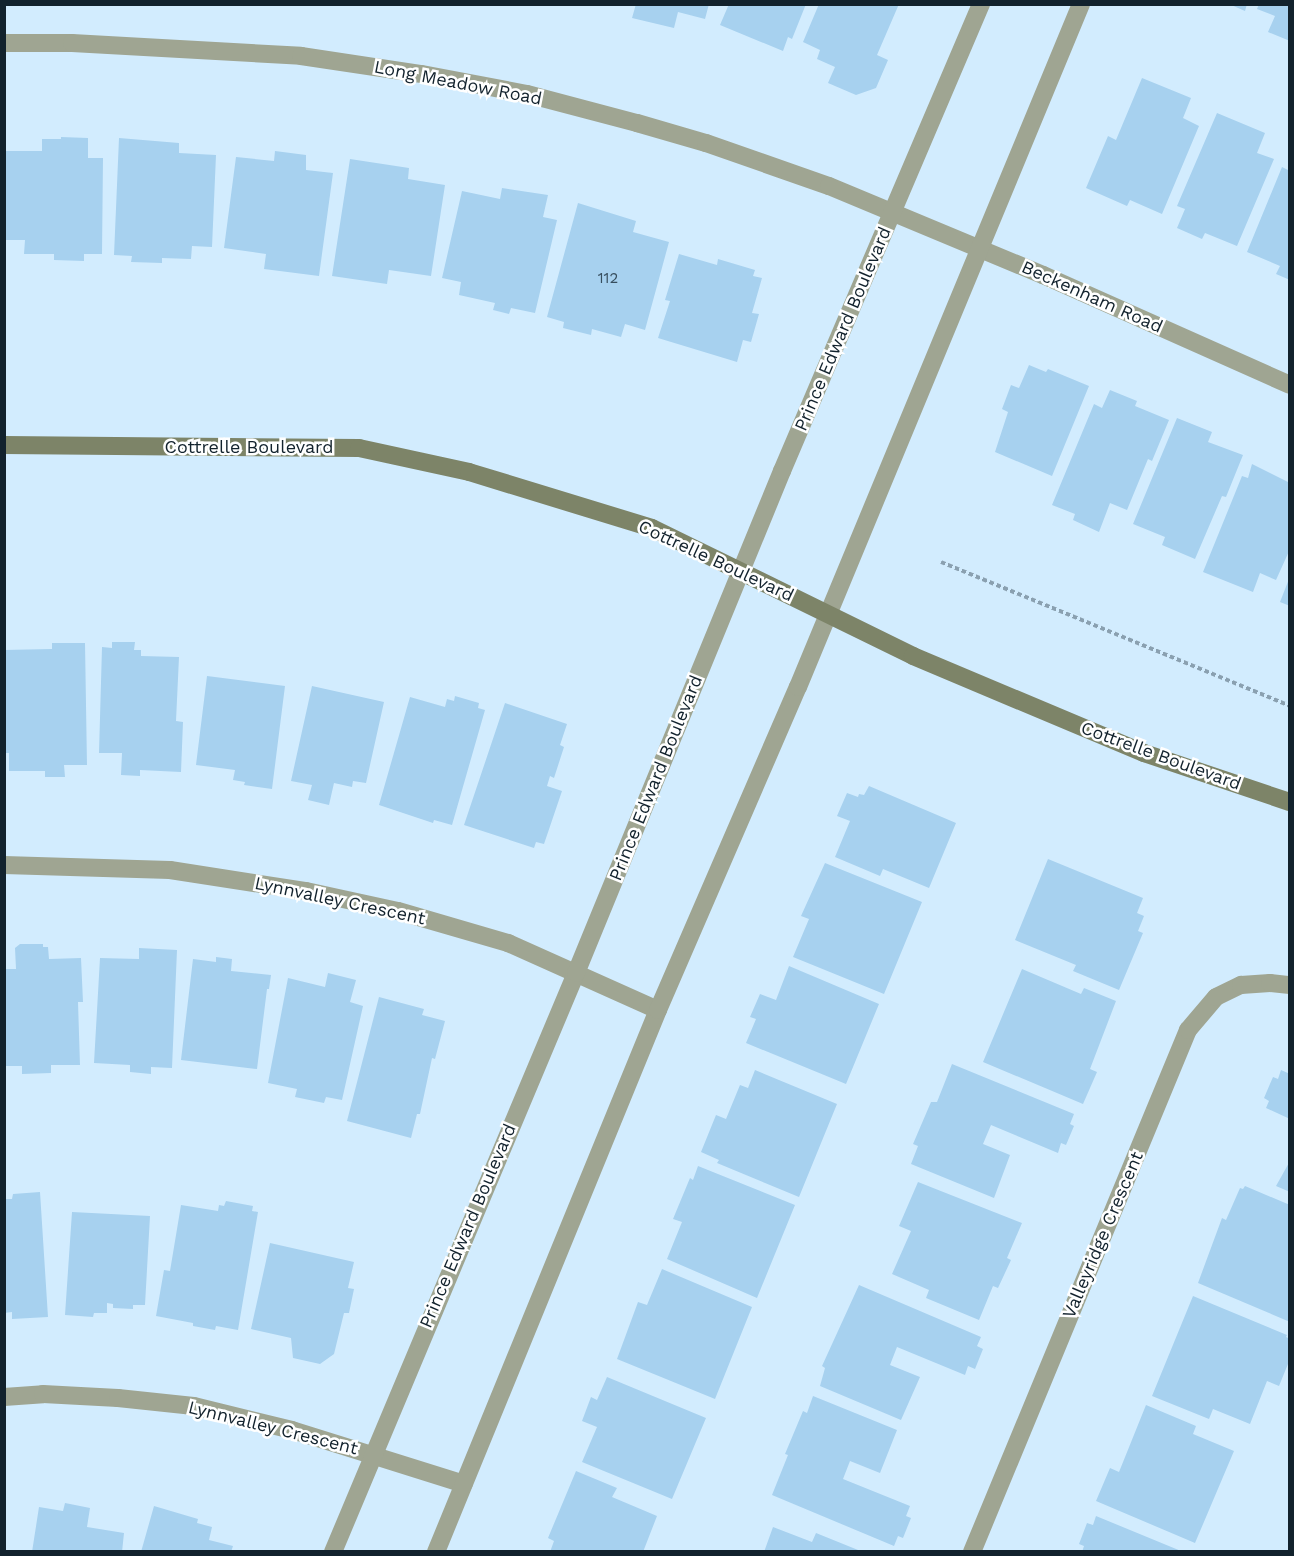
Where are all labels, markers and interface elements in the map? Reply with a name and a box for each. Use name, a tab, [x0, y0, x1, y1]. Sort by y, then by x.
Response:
street label: Long Meadow Road	[372, 56, 544, 110]
street label: Prince Edward Boulevard	[790, 224, 896, 434]
street label: Beckenham Road	[1018, 256, 1166, 338]
house number: 112	[598, 270, 618, 288]
street label: Cottrelle Boulevard	[165, 436, 333, 458]
street label: Cottrelle Boulevard	[635, 516, 797, 606]
street label: Prince Edward Boulevard	[605, 672, 707, 884]
street label: Cottrelle Boulevard	[1078, 717, 1244, 795]
street label: Lynnvalley Crescent	[252, 872, 428, 930]
street label: Prince Edward Boulevard	[415, 1121, 521, 1331]
street label: Valleyridge Crescent	[1058, 1148, 1148, 1322]
street label: Lynnvalley Crescent	[186, 1396, 360, 1460]

